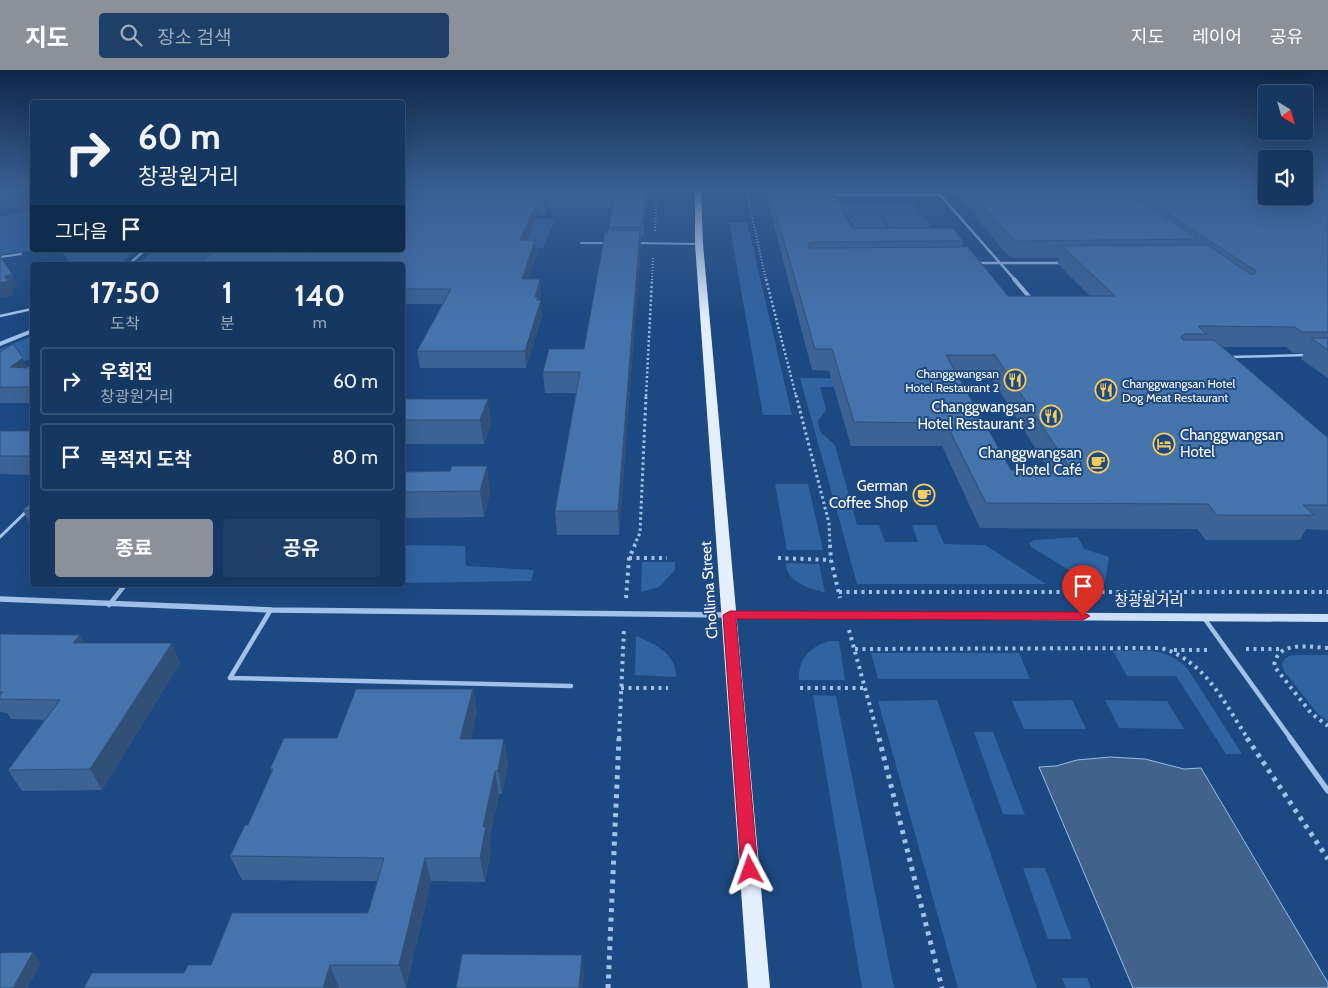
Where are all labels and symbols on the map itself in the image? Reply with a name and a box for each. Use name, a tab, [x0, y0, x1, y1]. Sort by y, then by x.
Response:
north arrow	[1258, 85, 1312, 140]
place label: Changgwangsan Hotel Restaurant 2	[905, 366, 999, 395]
restaurant icon: Changgwangsan Hotel Restaurant 2	[1003, 368, 1027, 392]
place label: Changgwangsan Hotel Dog Meat Restaurant	[1122, 376, 1236, 405]
restaurant icon: Changgwangsan Hotel Dog Meat Restaurant	[1094, 378, 1118, 402]
place label: Changgwangsan Hotel Restaurant 3	[917, 398, 1035, 433]
restaurant icon: Changgwangsan Hotel Restaurant 3	[1039, 404, 1063, 428]
place label: Changgwangsan Hotel	[1180, 426, 1284, 461]
hotel icon: Changgwangsan Hotel	[1152, 432, 1176, 456]
place label: Changgwangsan Hotel Café	[978, 444, 1082, 479]
cafe icon: Changgwangsan Hotel Café	[1086, 450, 1110, 474]
place label: German Coffee Shop	[829, 477, 908, 512]
cafe icon: German Coffee Shop	[912, 483, 936, 507]
street label: Chollima Street	[697, 540, 721, 640]
pin	[1062, 565, 1104, 616]
street label: 창광원거리	[1114, 592, 1184, 610]
position arrow	[723, 843, 775, 895]

